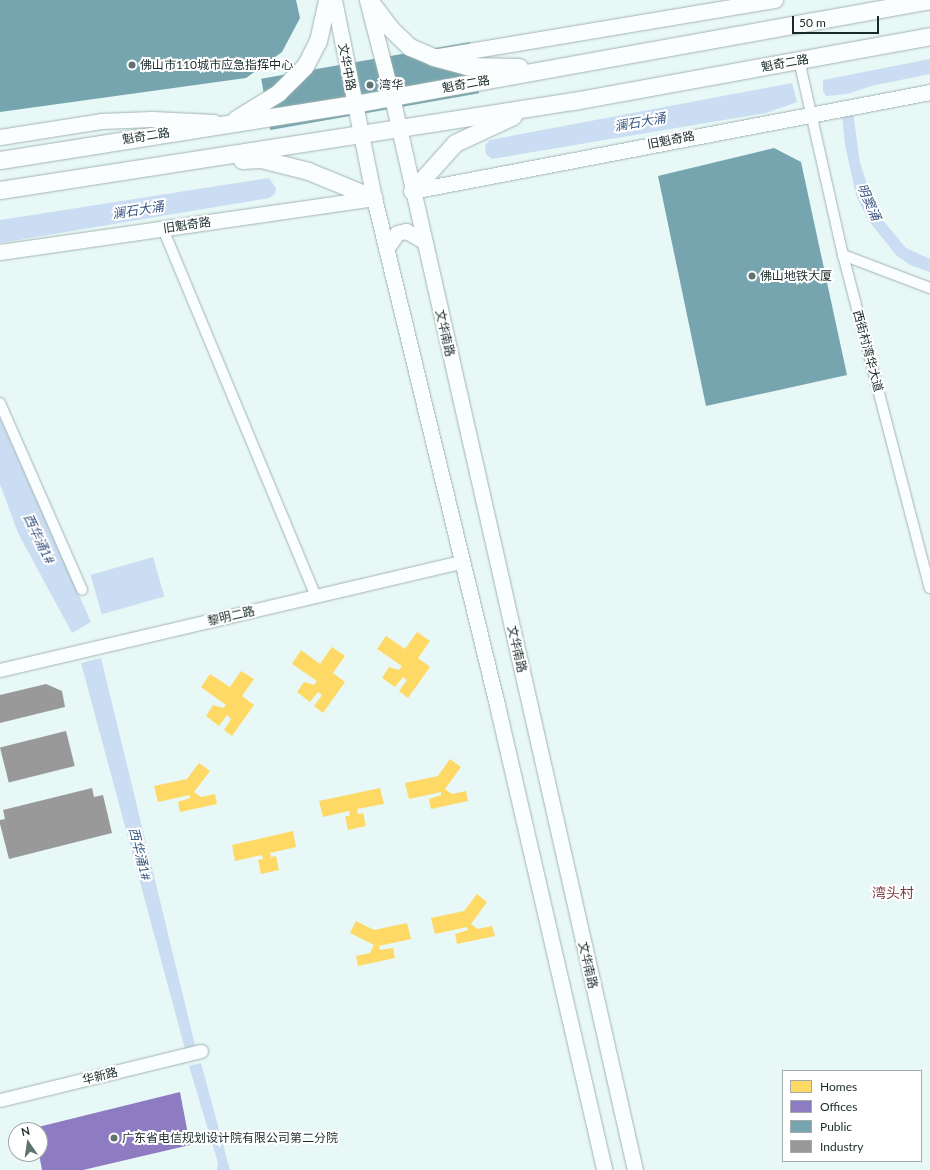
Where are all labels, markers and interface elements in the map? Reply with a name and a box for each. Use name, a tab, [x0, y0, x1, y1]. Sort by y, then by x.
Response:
scale bar	[794, 8, 881, 34]
text: 50 m	[799, 15, 826, 30]
street label: 文华中路	[335, 42, 359, 92]
street label: 魁奇二路	[760, 52, 810, 74]
place label: 佛山市110城市应急指挥中心	[140, 58, 293, 72]
marker: 佛山市110城市应急指挥中心	[127, 60, 137, 70]
street label: 魁奇二路	[441, 73, 491, 95]
place label: 湾华	[379, 78, 403, 92]
marker: 湾华	[364, 79, 376, 91]
water label: 澜石大涌	[613, 110, 667, 134]
street label: 魁奇二路	[121, 125, 171, 147]
street label: 旧魁奇路	[646, 128, 696, 152]
water label: 明窦涌	[854, 181, 884, 223]
water label: 澜石大涌	[111, 198, 165, 222]
street label: 旧魁奇路	[162, 215, 212, 235]
place label: 佛山地铁大厦	[760, 269, 832, 283]
marker: 佛山地铁大厦	[747, 271, 757, 281]
street label: 文华南路	[433, 308, 457, 358]
street label: 西街村湾华大道	[850, 309, 886, 393]
water label: 西华涌1#	[21, 511, 57, 567]
street label: 黎明二路	[206, 604, 256, 628]
street label: 文华南路	[505, 624, 529, 674]
water label: 西华涌1#	[126, 826, 154, 882]
district label: 湾头村	[872, 885, 914, 901]
street label: 文华南路	[576, 940, 600, 990]
street label: 华新路	[81, 1065, 119, 1087]
legend	[782, 1070, 922, 1162]
text: Homes	[820, 1079, 857, 1094]
text: Offices	[820, 1099, 857, 1114]
text: Public	[820, 1119, 852, 1134]
north arrow	[8, 1122, 48, 1162]
text: N	[20, 1124, 31, 1138]
place label: 广东省电信规划设计院有限公司第二分院	[122, 1131, 338, 1145]
marker: 广东省电信规划设计院有限公司第二分院	[109, 1133, 119, 1143]
text: Industry	[820, 1139, 863, 1154]

